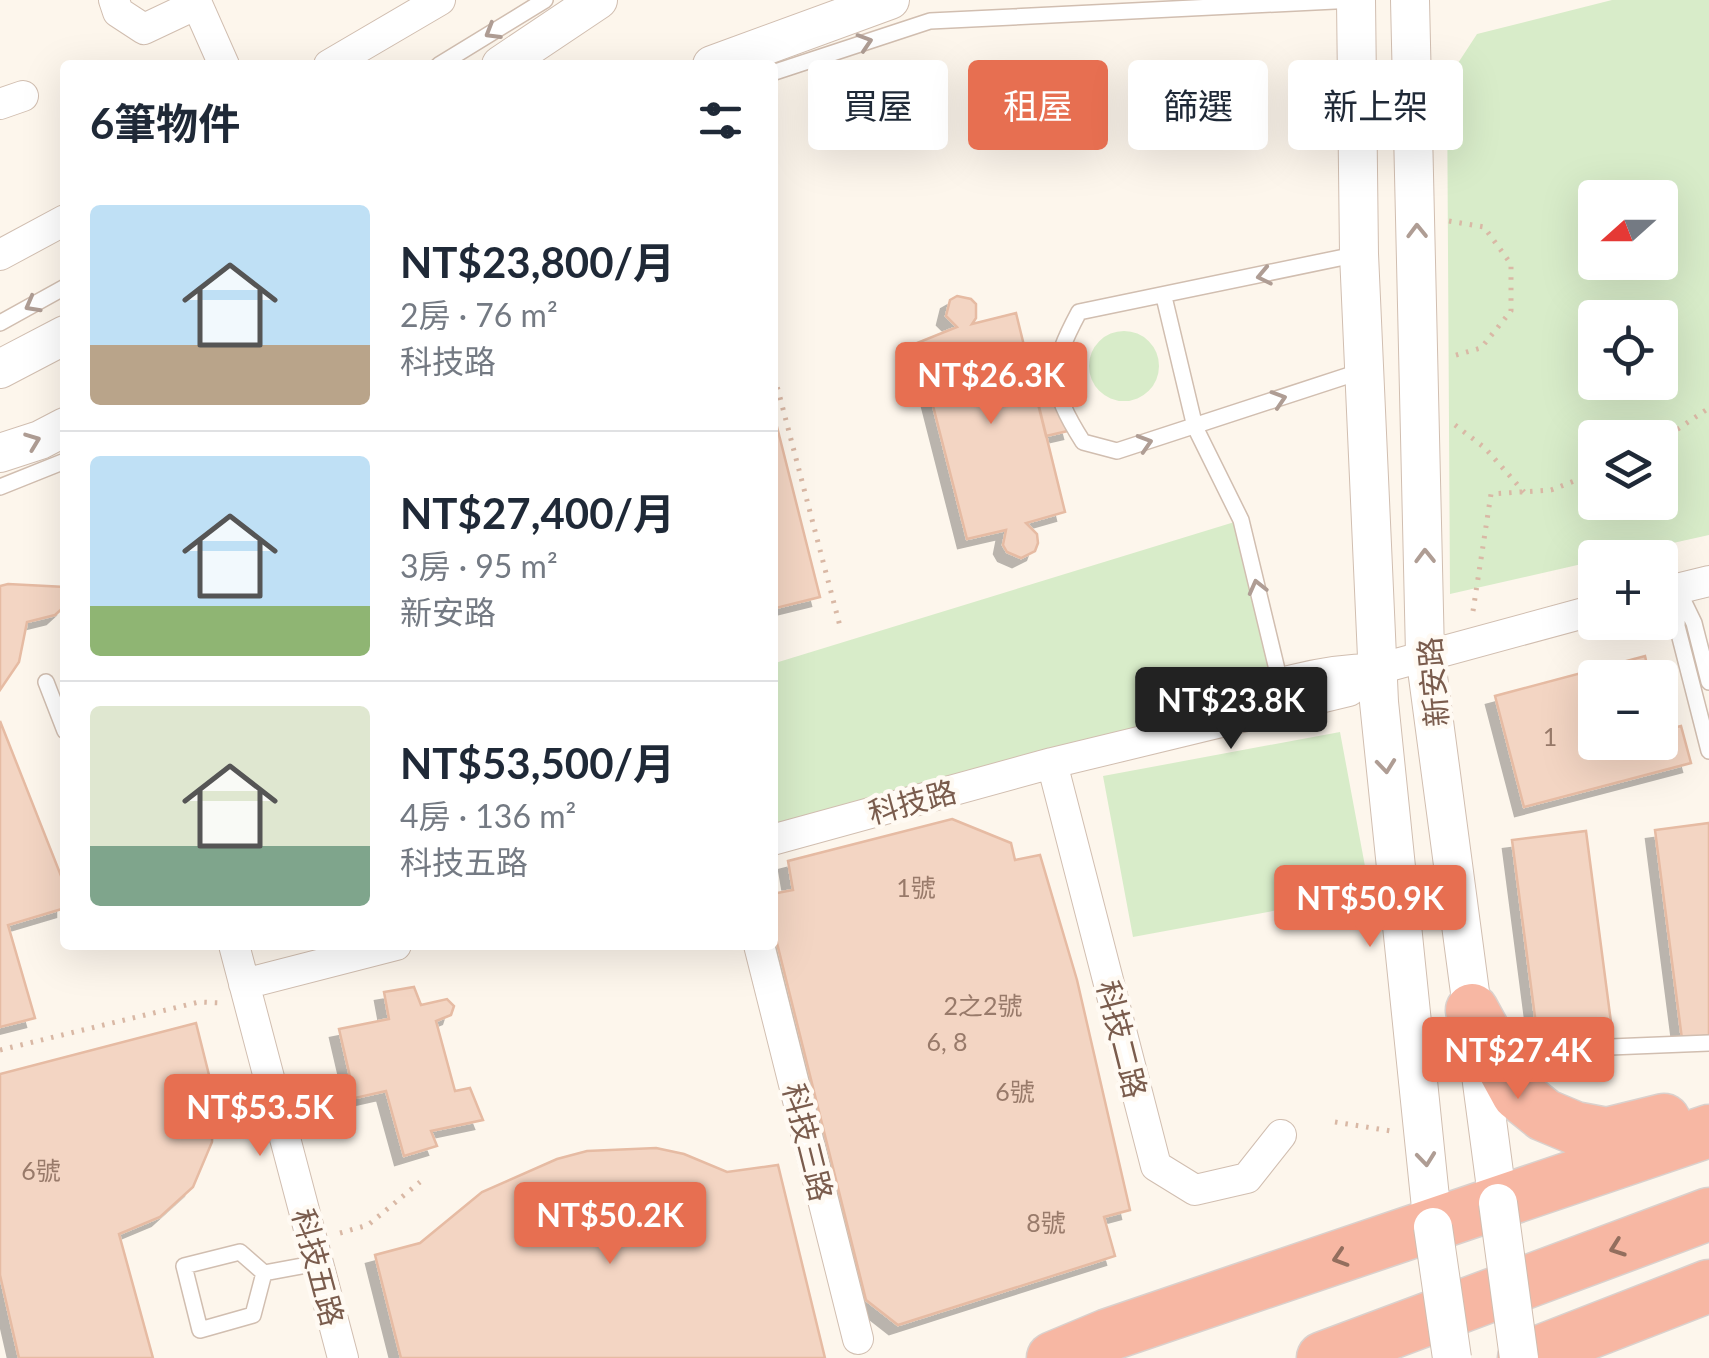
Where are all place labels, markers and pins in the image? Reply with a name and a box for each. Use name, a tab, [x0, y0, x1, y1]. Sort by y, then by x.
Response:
pin: NT$26.3K	[888, 342, 1094, 427]
pin: NT$23.8K	[1128, 667, 1334, 752]
pin: NT$50.9K	[1267, 865, 1473, 950]
pin: NT$27.4K	[1415, 1017, 1621, 1102]
pin: NT$53.5K	[157, 1074, 363, 1159]
pin: NT$50.2K	[507, 1182, 713, 1267]

